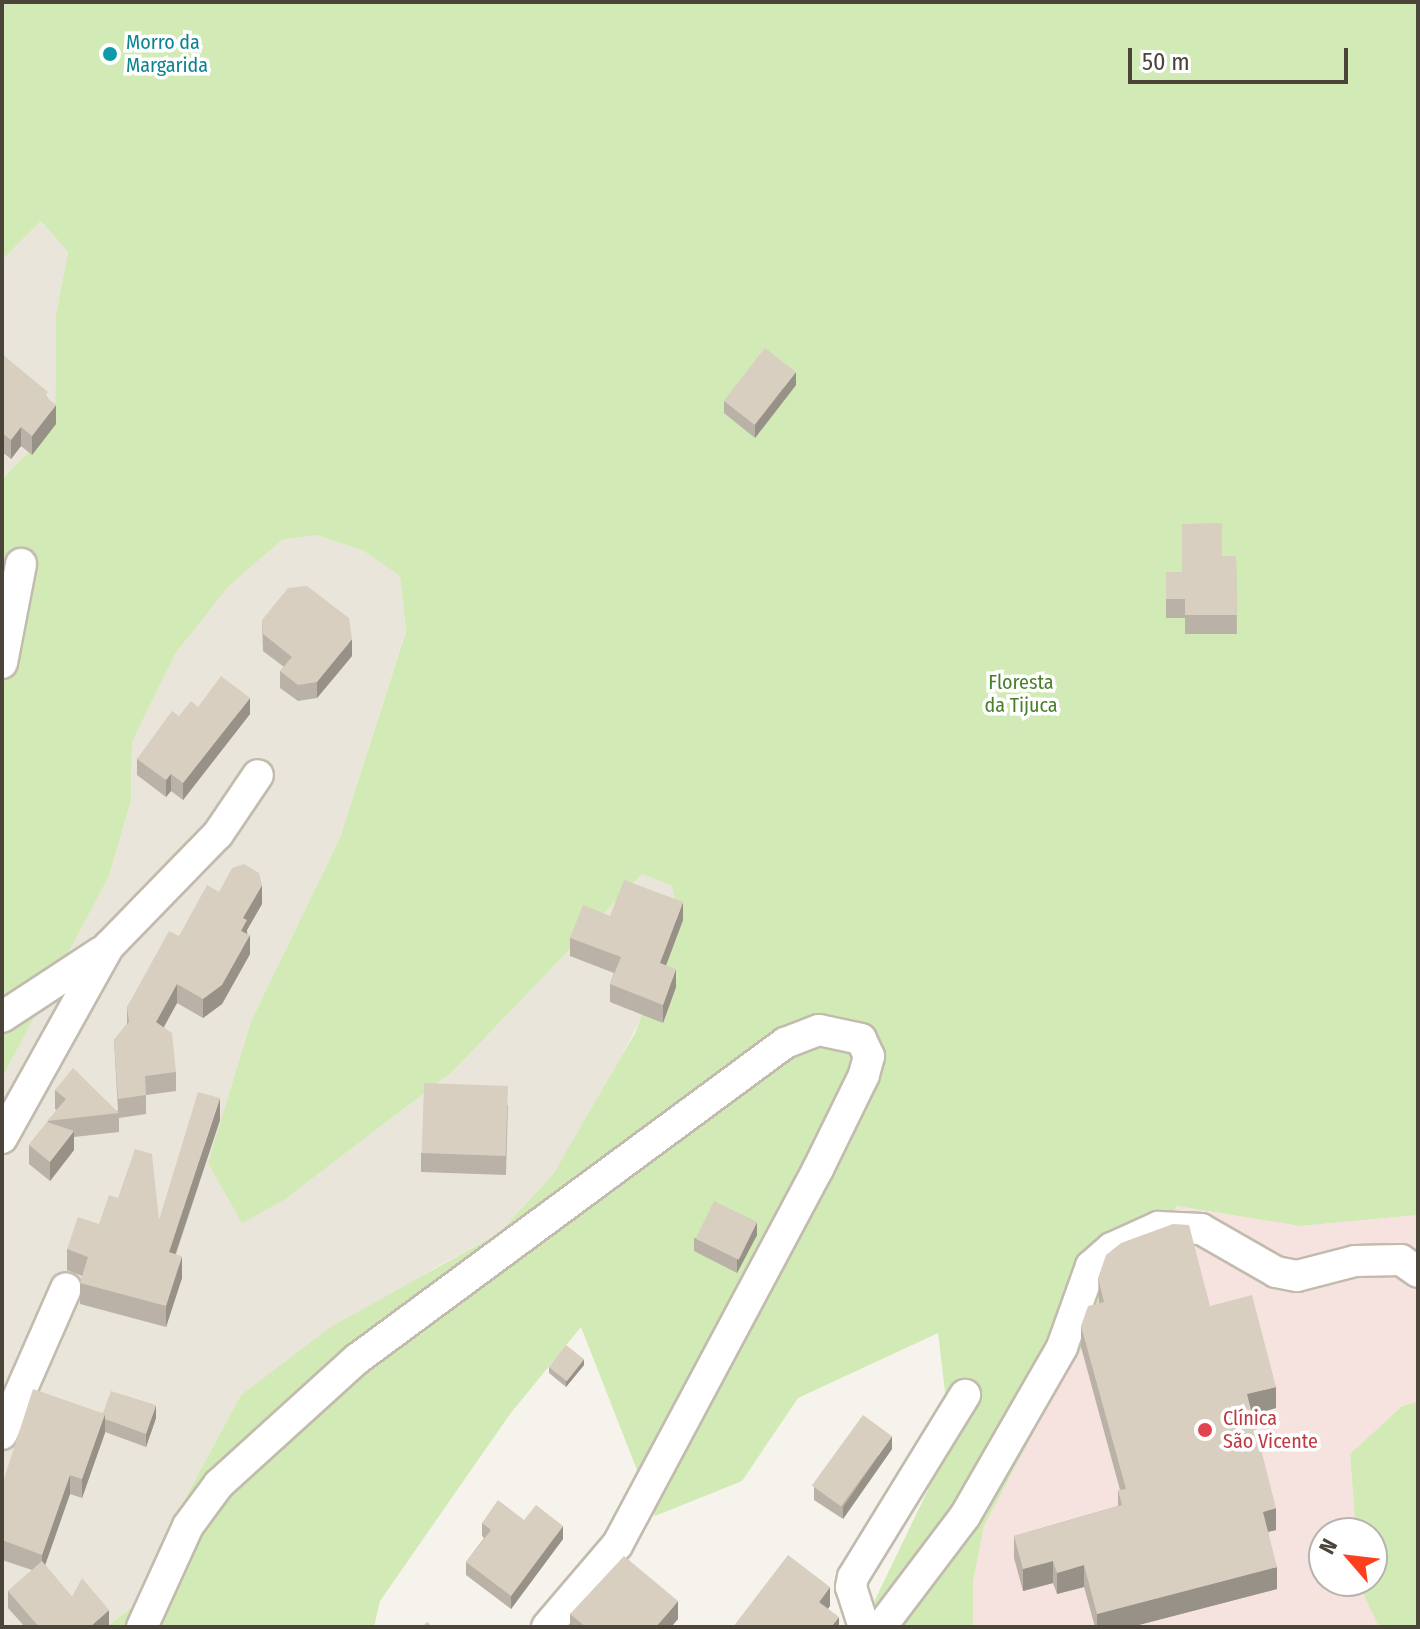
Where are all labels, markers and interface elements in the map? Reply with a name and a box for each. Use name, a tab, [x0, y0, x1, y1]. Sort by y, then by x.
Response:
place label: Morro da Margarida	[126, 30, 208, 77]
scale bar	[1132, 32, 1352, 82]
marker: Morro da Margarida	[101, 45, 119, 63]
text: 50 m	[1142, 48, 1190, 76]
park label: Floresta da Tijuca	[984, 670, 1058, 717]
place label: Clínica São Vicente	[1223, 1406, 1318, 1453]
marker: Clínica São Vicente	[1194, 1419, 1216, 1441]
north arrow	[1308, 1517, 1388, 1597]
text: N	[1313, 1534, 1343, 1559]

